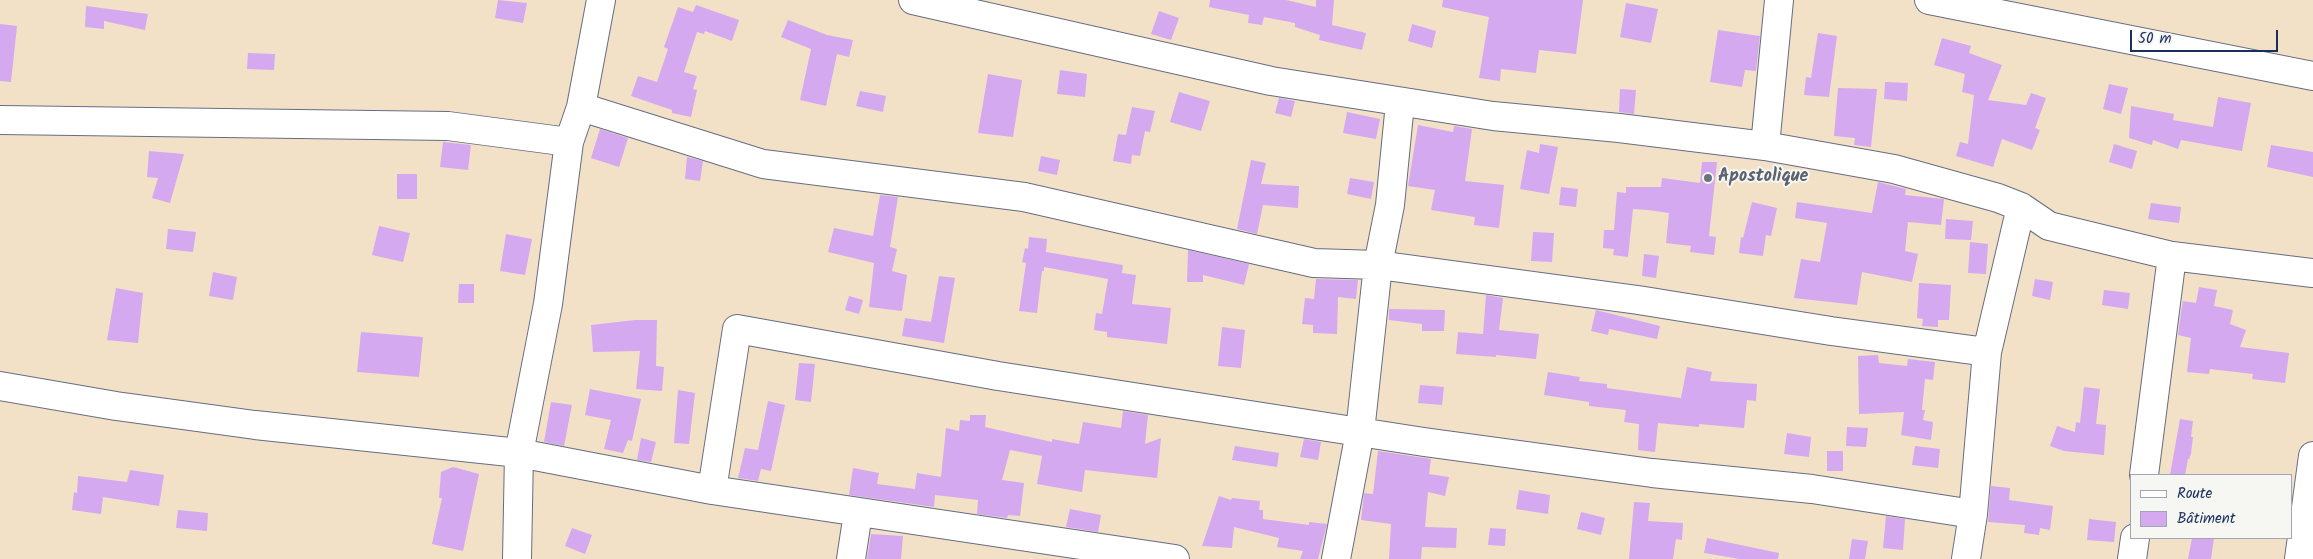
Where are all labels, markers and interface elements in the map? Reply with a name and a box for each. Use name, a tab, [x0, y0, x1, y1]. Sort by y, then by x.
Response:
scale bar	[2133, 20, 2280, 52]
text: 50 m	[2138, 27, 2172, 51]
place label: Apostolique	[1718, 167, 1808, 189]
marker: Apostolique	[1702, 172, 1714, 184]
legend	[2130, 474, 2293, 539]
text: Route	[2177, 482, 2212, 506]
text: Bâtiment	[2177, 507, 2236, 531]

